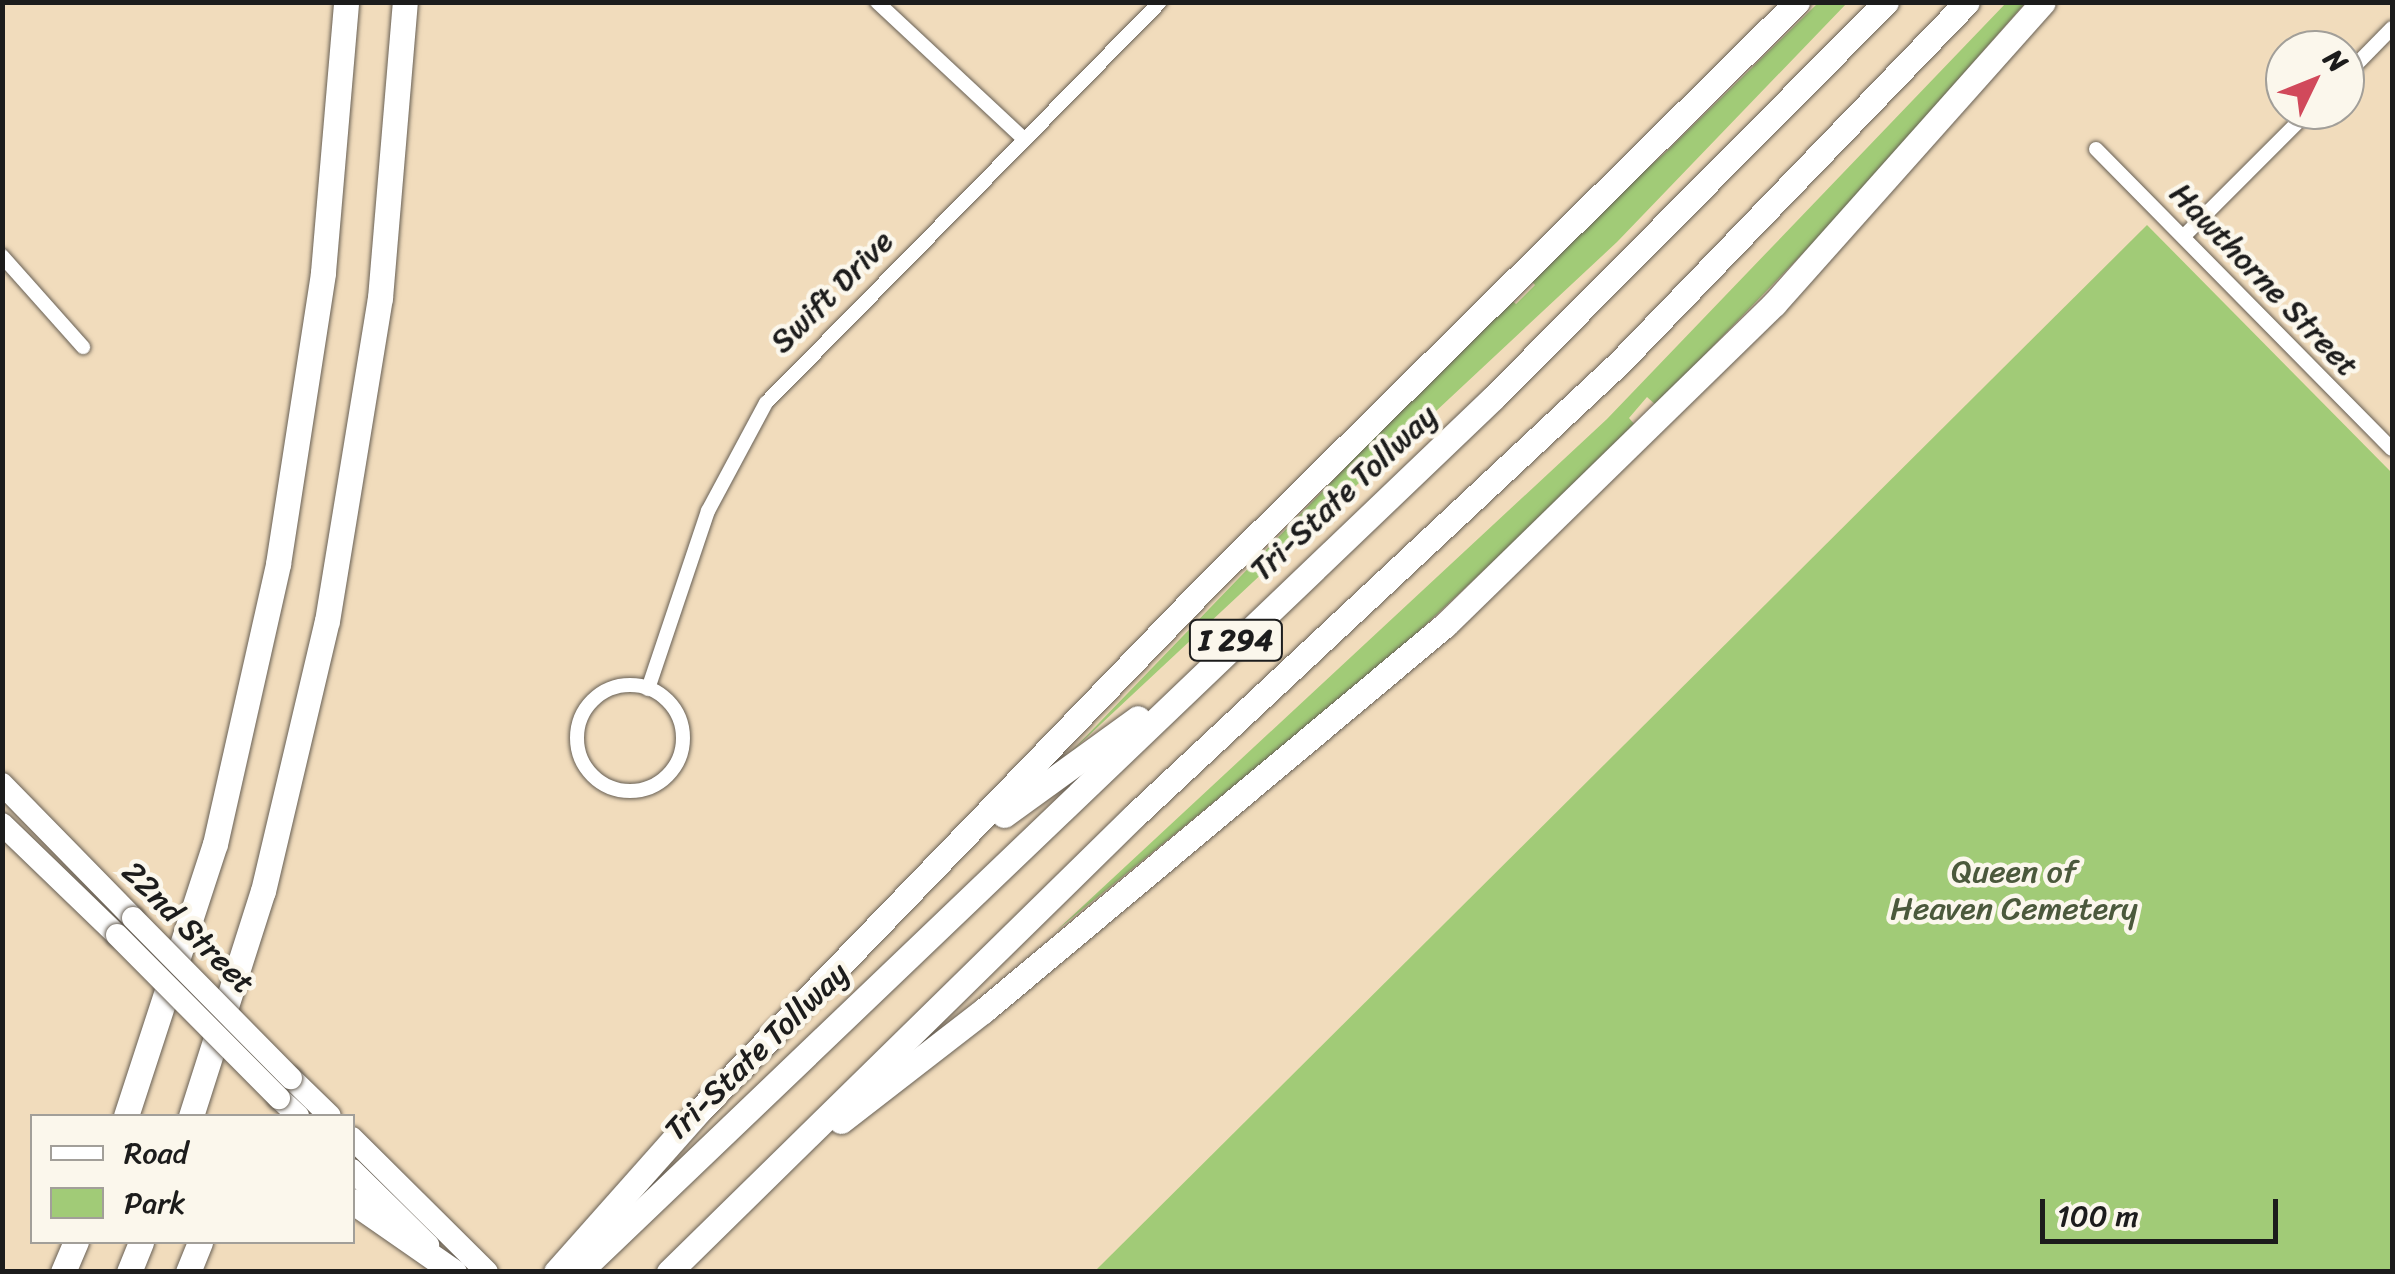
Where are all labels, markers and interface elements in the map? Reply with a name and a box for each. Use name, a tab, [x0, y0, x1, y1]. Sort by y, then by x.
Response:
north arrow	[2265, 30, 2365, 130]
text: N	[2311, 37, 2360, 84]
street label: Hawthorne Street	[2162, 175, 2366, 385]
street label: Swift Drive	[762, 222, 902, 362]
street label: Tri-State Tollway	[1242, 396, 1446, 590]
road number: I 294	[1188, 615, 1284, 665]
street label: 22nd Street	[113, 853, 263, 1003]
park label: Queen of Heaven Cemetery	[1890, 854, 2138, 929]
street label: Tri-State Tollway	[656, 954, 858, 1150]
legend	[30, 1114, 355, 1244]
text: Road	[124, 1126, 188, 1180]
text: Park	[124, 1176, 186, 1230]
scale bar	[2045, 1179, 2282, 1241]
text: 100 m	[2057, 1189, 2139, 1243]

